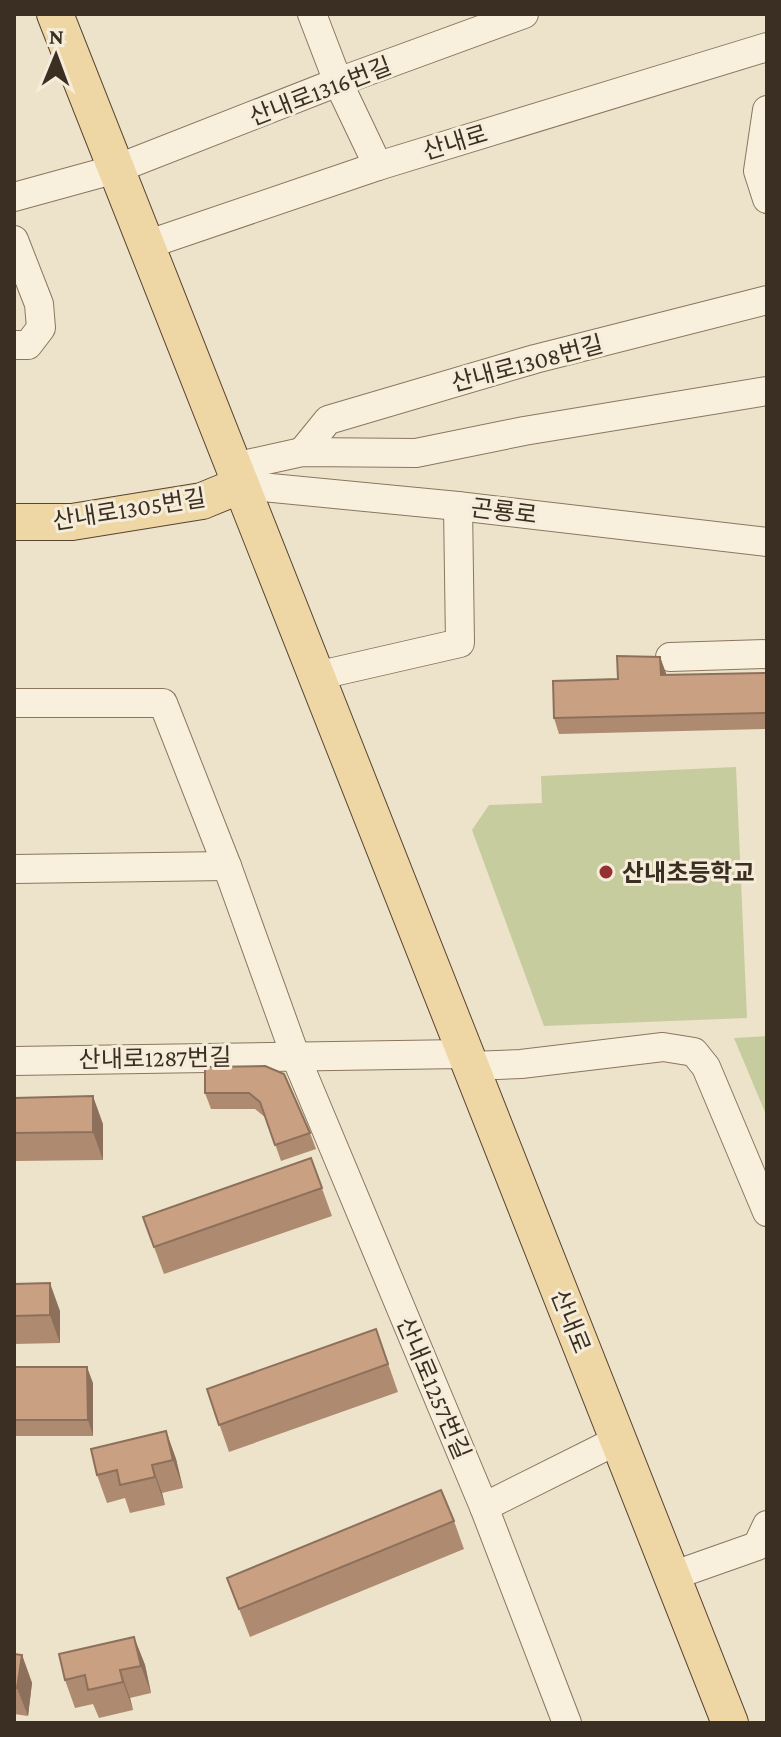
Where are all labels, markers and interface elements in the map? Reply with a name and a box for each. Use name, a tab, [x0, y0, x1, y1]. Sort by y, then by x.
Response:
north arrow	[16, 16, 96, 96]
text: N	[49, 24, 64, 49]
street label: 산내로1316번길	[245, 52, 395, 130]
street label: 산내로	[419, 119, 491, 165]
street label: 산내로1308번길	[448, 330, 606, 396]
street label: 산내로1305번길	[51, 484, 207, 534]
street label: 곤룡로	[469, 494, 539, 528]
place label: 산내초등학교	[622, 859, 754, 886]
marker: 산내초등학교	[597, 863, 615, 881]
street label: 산내로1287번길	[78, 1043, 232, 1073]
street label: 산내로	[546, 1285, 596, 1357]
street label: 산내로1257번길	[392, 1313, 476, 1463]

